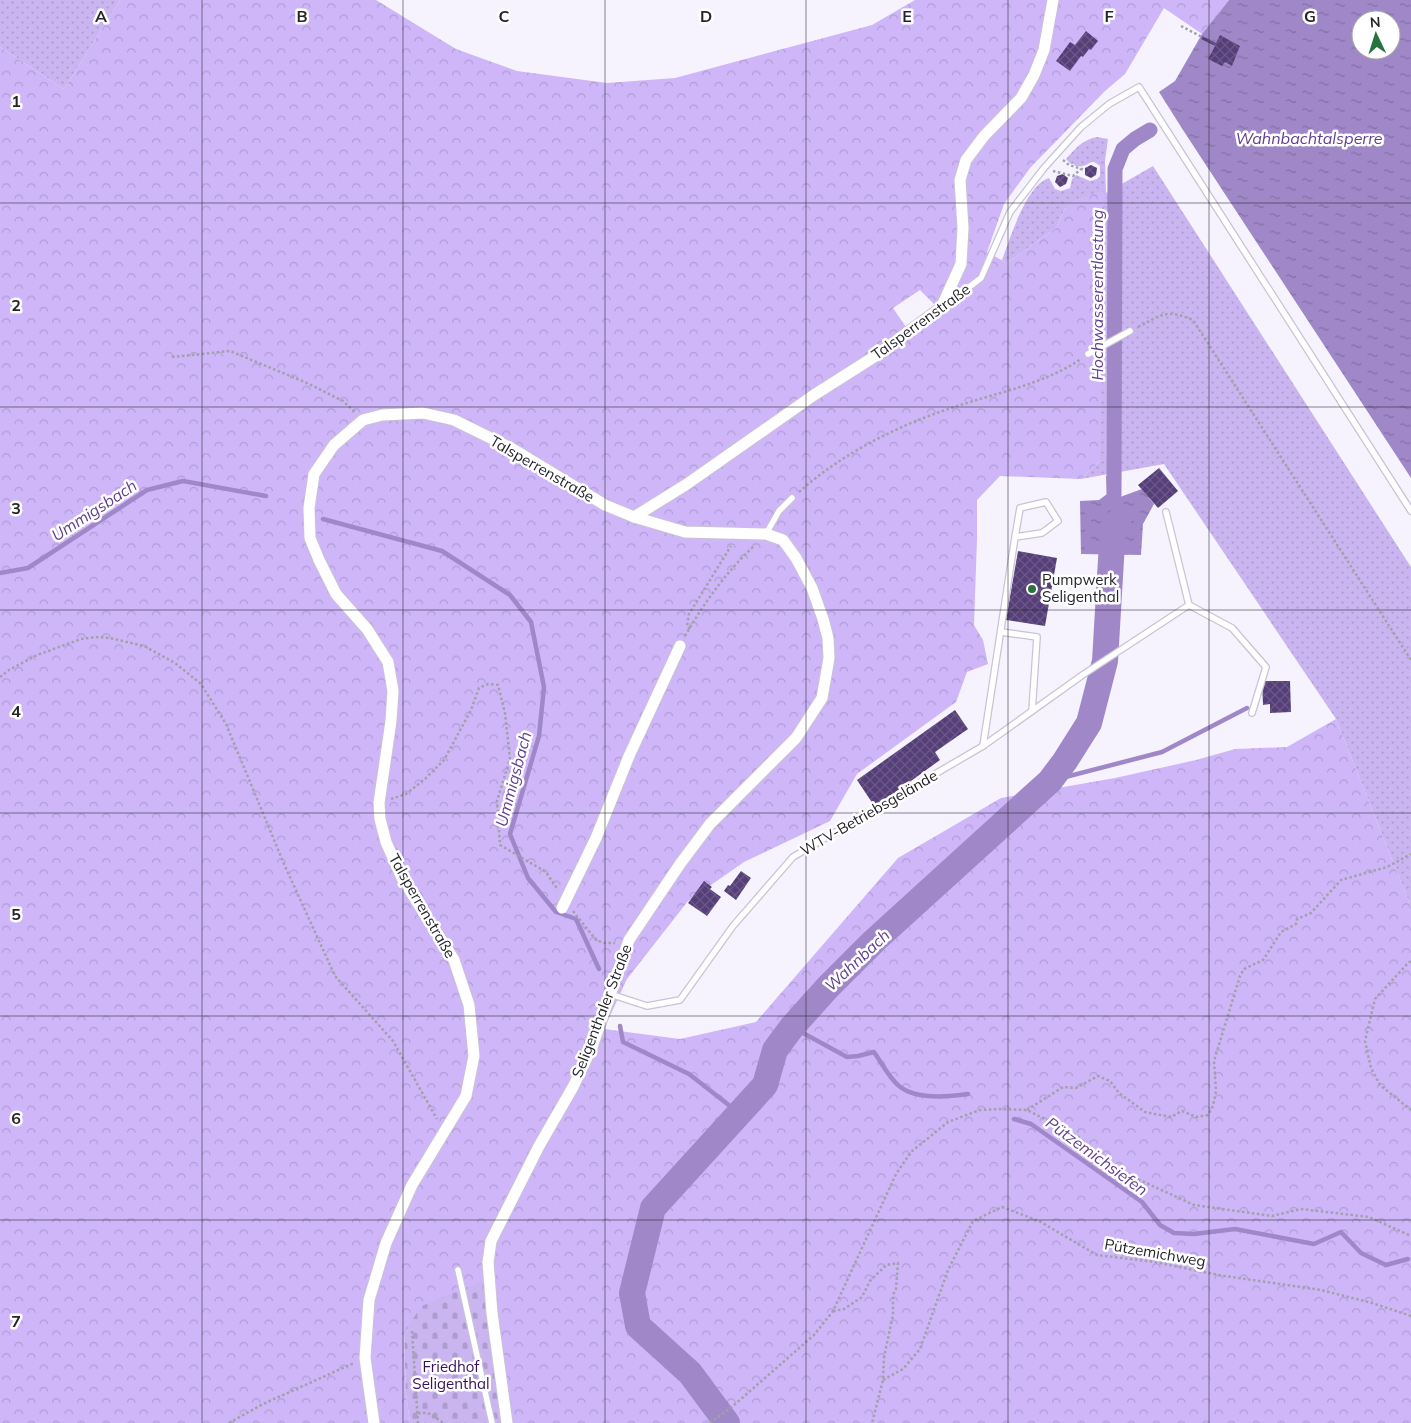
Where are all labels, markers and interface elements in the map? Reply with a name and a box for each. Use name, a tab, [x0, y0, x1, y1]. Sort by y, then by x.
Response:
text: A	[95, 6, 107, 26]
text: B	[296, 6, 308, 26]
text: C	[499, 6, 510, 26]
text: D	[700, 6, 712, 26]
text: E	[902, 6, 912, 26]
text: F	[1104, 6, 1114, 26]
text: G	[1304, 6, 1316, 26]
north arrow	[1351, 10, 1401, 60]
text: N	[1369, 13, 1381, 31]
text: 1	[11, 91, 21, 111]
water label: Wahnbachtalsperre	[1235, 128, 1383, 148]
water label: Hochwasserentlastung	[1087, 209, 1107, 381]
street label: Talsperrenstraße	[868, 279, 974, 364]
text: 2	[11, 295, 21, 315]
street label: Talsperrenstraße	[487, 431, 598, 506]
water label: Ummigsbach	[48, 475, 140, 545]
text: 3	[11, 498, 21, 518]
place label: Pumpwerk Seligenthal	[1042, 570, 1119, 606]
marker: Pumpwerk Seligenthal	[1026, 583, 1038, 595]
text: 4	[11, 701, 21, 721]
water label: Ummigsbach	[491, 729, 535, 829]
street label: WTV-Betriebsgelände	[797, 766, 941, 860]
street label: Talsperrenstraße	[385, 850, 460, 961]
text: 5	[11, 904, 21, 924]
water label: Wahnbach	[820, 925, 894, 995]
street label: Seligenthaler Straße	[567, 941, 636, 1080]
text: 6	[11, 1108, 21, 1128]
water label: Pützemichsiefen	[1042, 1112, 1152, 1200]
street label: Pützemichweg	[1103, 1234, 1207, 1271]
text: 7	[11, 1311, 21, 1331]
park label: Friedhof Seligenthal	[412, 1357, 490, 1393]

